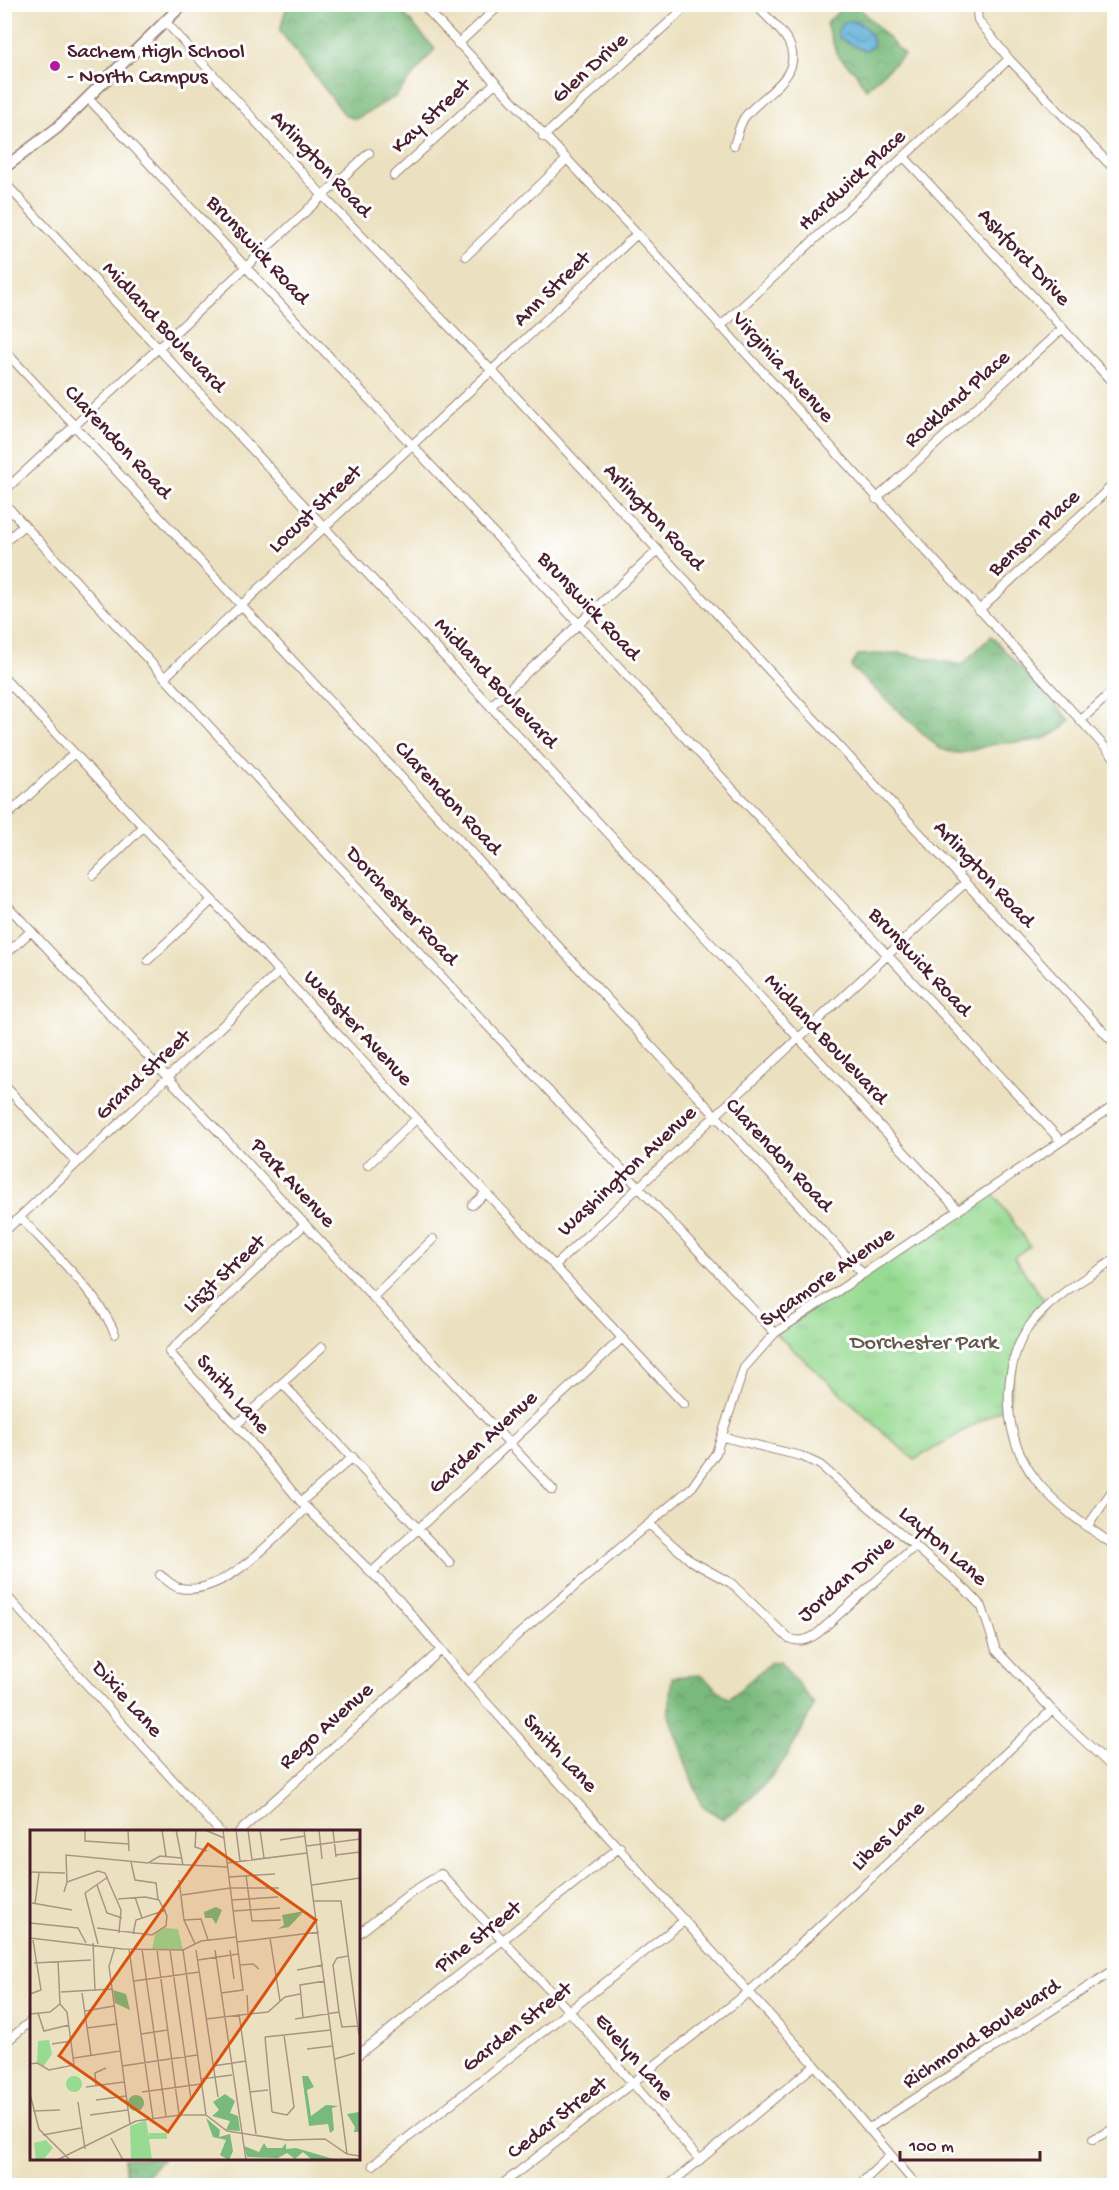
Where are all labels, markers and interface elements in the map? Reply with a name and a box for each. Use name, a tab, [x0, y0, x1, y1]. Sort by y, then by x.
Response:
street label: Glen Drive	[547, 28, 635, 110]
place label: Sachem High School - North Campus	[67, 40, 245, 91]
marker: Sachem High School - North Campus	[48, 59, 62, 73]
street label: Kay Street	[387, 72, 479, 160]
street label: Arlington Road	[264, 106, 378, 226]
street label: Hardwick Place	[794, 124, 913, 237]
street label: Brunswick Road	[199, 190, 316, 313]
street label: Ashford Drive	[971, 203, 1076, 313]
street label: Ann Street	[509, 245, 599, 333]
street label: Midland Boulevard	[95, 257, 232, 401]
street label: Virginia Avenue	[725, 306, 839, 430]
street label: Rockland Place	[900, 345, 1017, 454]
street label: Clarendon Road	[57, 381, 178, 507]
street label: Locust Street	[264, 459, 370, 560]
street label: Arlington Road	[597, 459, 711, 579]
street label: Benson Place	[983, 484, 1087, 584]
street label: Brunswick Road	[530, 546, 647, 669]
street label: Midland Boulevard	[427, 613, 564, 757]
street label: Clarendon Road	[387, 737, 508, 863]
street label: Arlington Road	[927, 816, 1041, 936]
street label: Dorchester Road	[338, 840, 464, 974]
street label: Brunswick Road	[861, 902, 978, 1025]
street label: Webster Avenue	[297, 966, 418, 1093]
street label: Midland Boulevard	[757, 969, 894, 1113]
street label: Grand Street	[91, 1024, 199, 1127]
street label: Clarendon Road	[718, 1094, 839, 1220]
street label: Washington Avenue	[553, 1100, 703, 1243]
street label: Park Avenue	[243, 1133, 341, 1235]
street label: Sycamore Avenue	[756, 1222, 901, 1334]
street label: Liszt Street	[178, 1229, 273, 1320]
park label: Dorchester Park	[848, 1331, 1000, 1357]
street label: Smith Lane	[189, 1350, 275, 1441]
street label: Garden Avenue	[424, 1385, 545, 1500]
street label: Layton Lane	[892, 1501, 992, 1593]
street label: Jordan Drive	[793, 1531, 901, 1629]
street label: Dixie Lane	[84, 1655, 168, 1744]
street label: Rego Avenue	[274, 1677, 380, 1776]
street label: Smith Lane	[516, 1709, 603, 1799]
street label: Libes Lane	[847, 1796, 932, 1878]
inset map	[30, 1830, 360, 2160]
street label: Pine Street	[430, 1895, 529, 1980]
street label: Richmond Boulevard	[898, 1973, 1068, 2096]
street label: Garden Street	[458, 1976, 580, 2079]
street label: Evelyn Lane	[588, 2009, 679, 2108]
street label: Cedar Street	[503, 2071, 615, 2166]
scale bar	[900, 2124, 1040, 2162]
text: 100 m	[908, 2137, 954, 2158]

